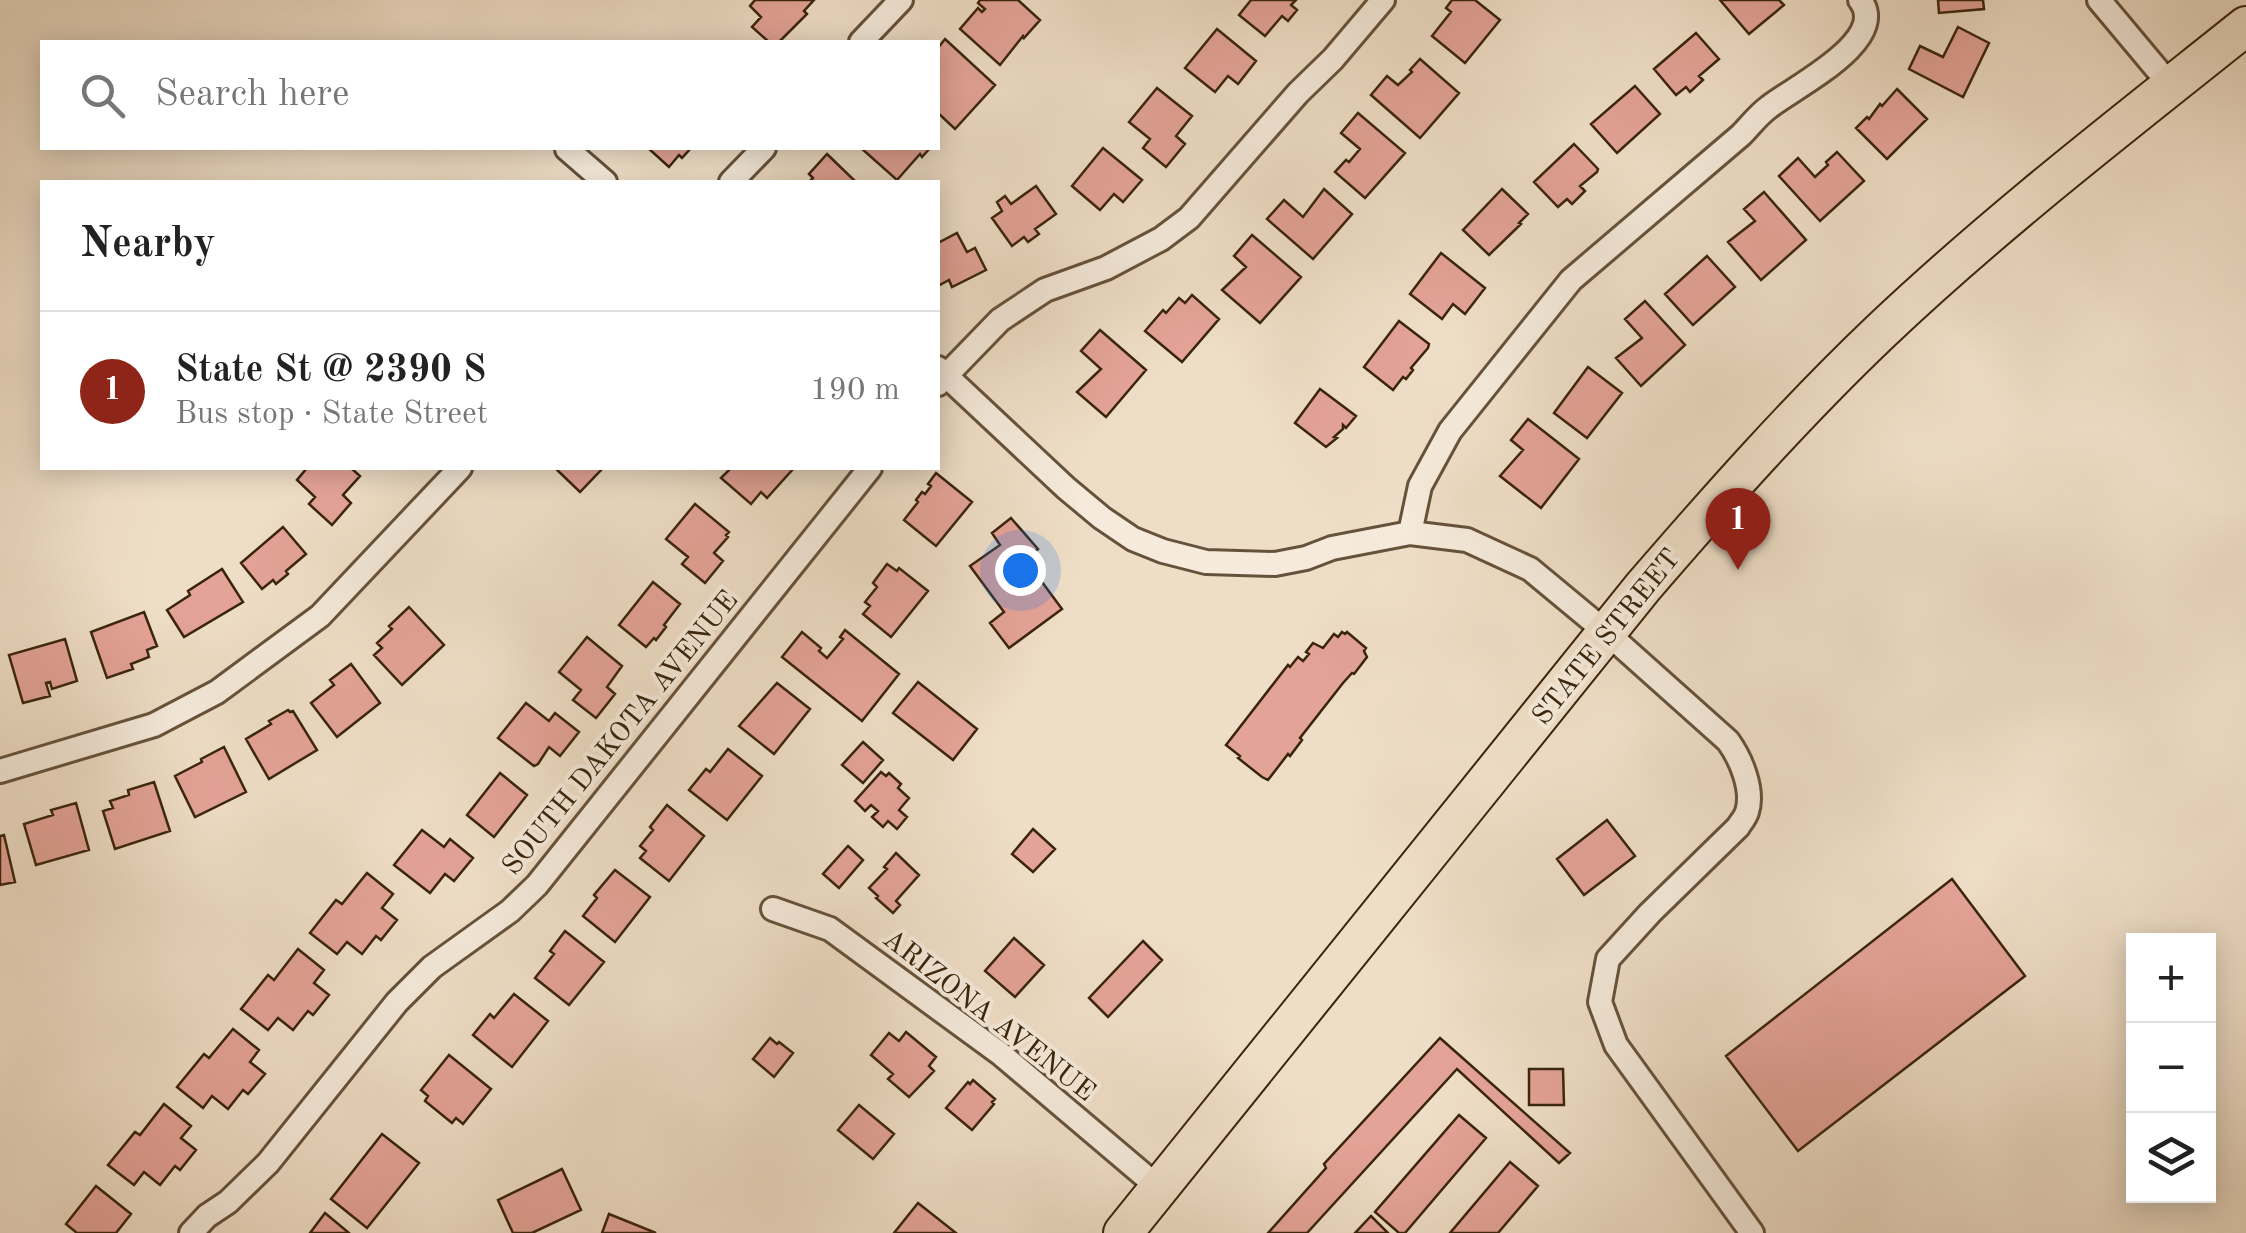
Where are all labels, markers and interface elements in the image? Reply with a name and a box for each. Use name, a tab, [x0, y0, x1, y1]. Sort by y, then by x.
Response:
search box	[40, 40, 940, 150]
icon: search	[75, 68, 130, 123]
text: Search here	[155, 76, 350, 114]
text: Nearby	[80, 224, 216, 266]
text: State St @ 2390 S	[175, 352, 486, 390]
text: 1	[103, 375, 122, 407]
text: 190 m	[810, 375, 900, 407]
text: Bus stop · State Street	[175, 399, 488, 431]
pin: 1	[1706, 488, 1770, 570]
your location	[995, 545, 1046, 596]
street label: STATE STREET	[1528, 545, 1687, 731]
street label: SOUTH DAKOTA AVENUE	[498, 587, 744, 881]
street label: ARIZONA AVENUE	[877, 925, 1099, 1108]
map controls	[2126, 933, 2216, 1203]
button: +	[2126, 933, 2216, 1023]
button: −	[2126, 1023, 2216, 1113]
button: layers	[2126, 1113, 2216, 1203]

